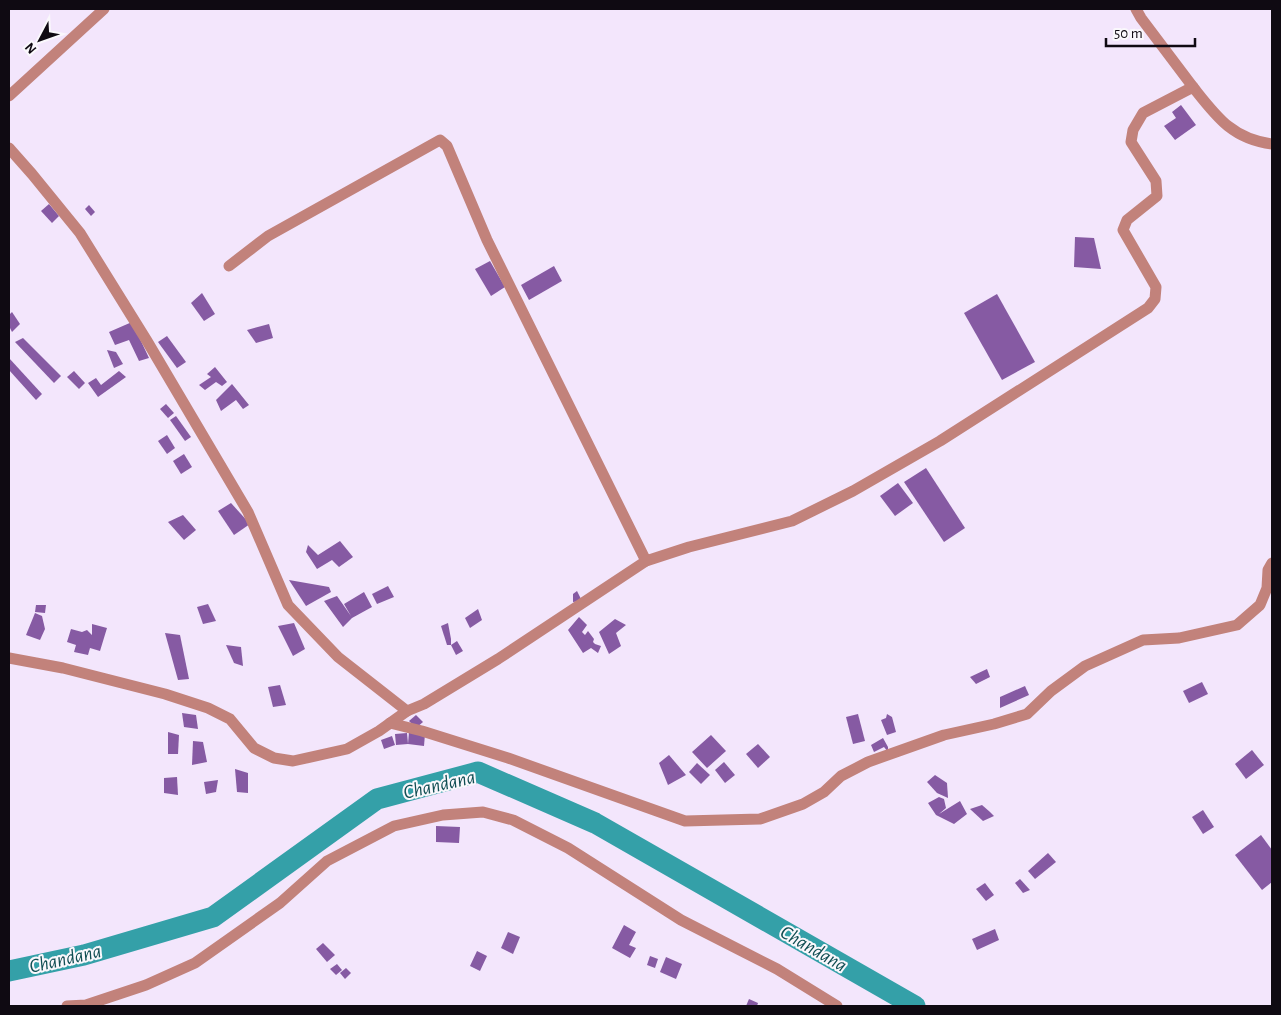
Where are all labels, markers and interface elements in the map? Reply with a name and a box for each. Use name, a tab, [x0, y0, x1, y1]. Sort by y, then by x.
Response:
north arrow	[15, 15, 65, 65]
scale bar	[1106, 15, 1195, 47]
text: 50 m	[1114, 26, 1143, 41]
text: N	[22, 40, 39, 56]
water label: Chandana	[401, 767, 477, 803]
water label: Chandana	[777, 922, 850, 976]
water label: Chandana	[27, 941, 103, 977]

